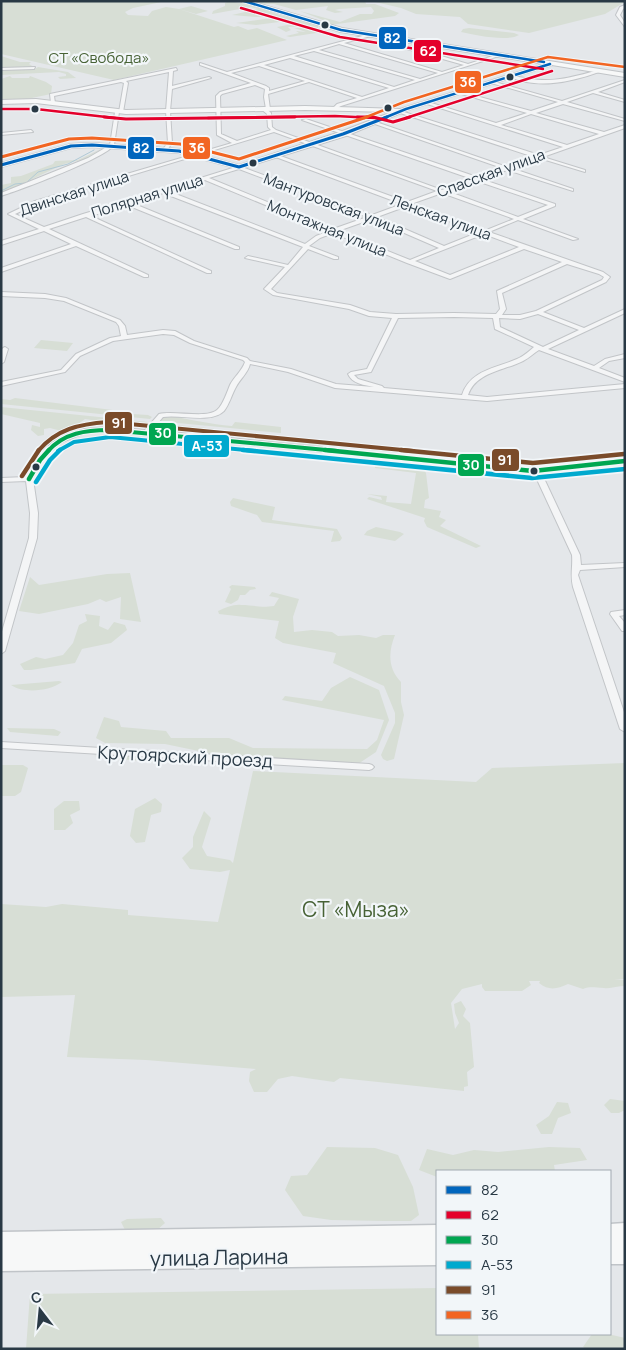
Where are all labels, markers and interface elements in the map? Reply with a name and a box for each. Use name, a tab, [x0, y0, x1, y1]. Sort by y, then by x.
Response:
unlabelled marker	[320, 20, 330, 30]
line badge: 82	[378, 26, 407, 50]
text: 82	[384, 28, 400, 47]
line badge: 62	[413, 39, 442, 63]
text: 62	[419, 41, 437, 60]
park label: СТ «Свобода»	[49, 47, 149, 68]
line badge: 36	[454, 70, 482, 94]
text: 36	[460, 72, 476, 91]
unlabelled marker	[505, 72, 515, 82]
unlabelled marker	[383, 103, 393, 113]
unlabelled marker	[30, 104, 40, 114]
line badge: 82	[127, 136, 155, 160]
line badge: 36	[182, 136, 211, 160]
text: 82	[133, 138, 149, 157]
text: 36	[189, 138, 205, 157]
street label: Спасская улица	[434, 144, 548, 202]
unlabelled marker	[248, 158, 258, 168]
street label: Двинская улица	[16, 165, 132, 221]
street label: Мантуровская улица	[261, 168, 407, 240]
street label: Полярная улица	[89, 169, 205, 223]
street label: Ленская улица	[388, 189, 494, 245]
street label: Монтажная улица	[264, 194, 390, 262]
line badge: 91	[104, 411, 133, 435]
text: 91	[112, 413, 126, 432]
line badge: 30	[148, 422, 177, 446]
text: 30	[154, 423, 172, 442]
line badge: А-53	[183, 434, 230, 458]
text: А-53	[191, 436, 223, 455]
line badge: 91	[491, 448, 520, 472]
text: 91	[498, 450, 512, 469]
line badge: 30	[457, 453, 485, 477]
text: 30	[462, 455, 480, 474]
unlabelled marker	[31, 462, 41, 472]
unlabelled marker	[529, 466, 539, 476]
street label: Крутоярский проезд	[97, 739, 273, 773]
park label: СТ «Мыза»	[302, 895, 410, 923]
legend	[436, 1170, 611, 1335]
text: 82	[481, 1179, 498, 1200]
text: 62	[481, 1204, 499, 1225]
text: 30	[481, 1229, 498, 1250]
street label: улица Ларина	[150, 1242, 288, 1272]
text: А-53	[481, 1254, 513, 1275]
text: 91	[481, 1279, 496, 1300]
north arrow	[15, 1285, 65, 1335]
text: С	[29, 1286, 44, 1308]
text: 36	[481, 1304, 499, 1325]

